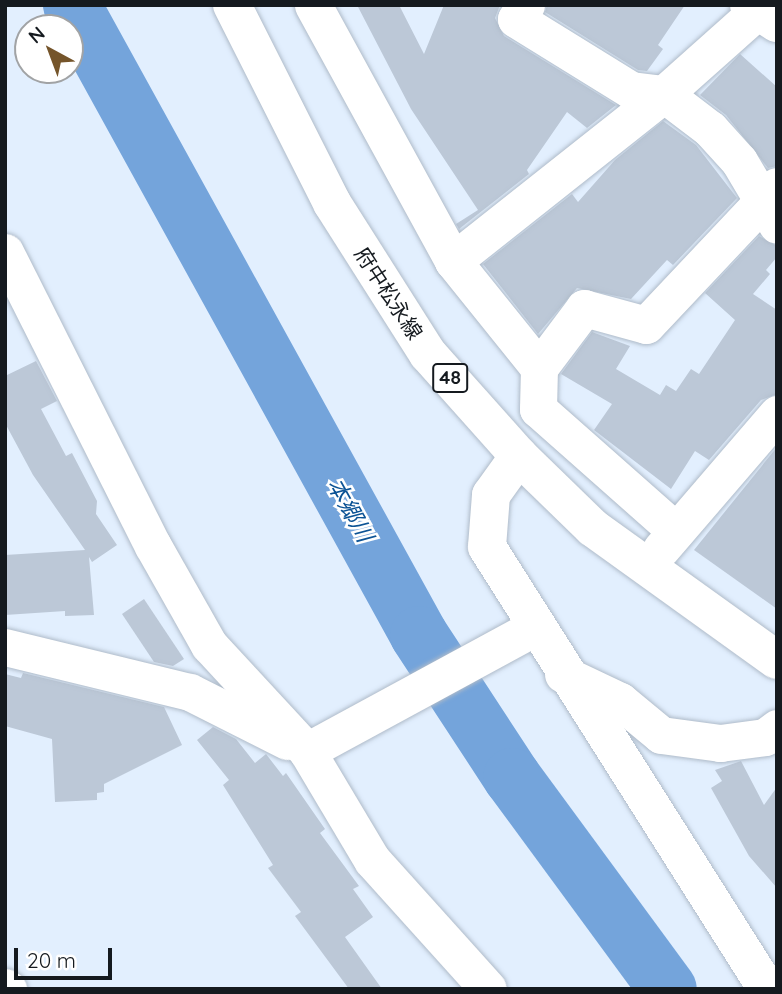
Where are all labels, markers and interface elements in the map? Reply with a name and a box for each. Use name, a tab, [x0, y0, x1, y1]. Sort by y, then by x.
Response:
north arrow	[14, 14, 84, 84]
text: N	[23, 21, 50, 48]
street label: 府中松永線	[350, 242, 428, 344]
road number: 48	[431, 362, 469, 394]
water label: 本郷川	[321, 473, 379, 547]
scale bar	[18, 934, 116, 978]
text: 20 m	[27, 947, 76, 973]

